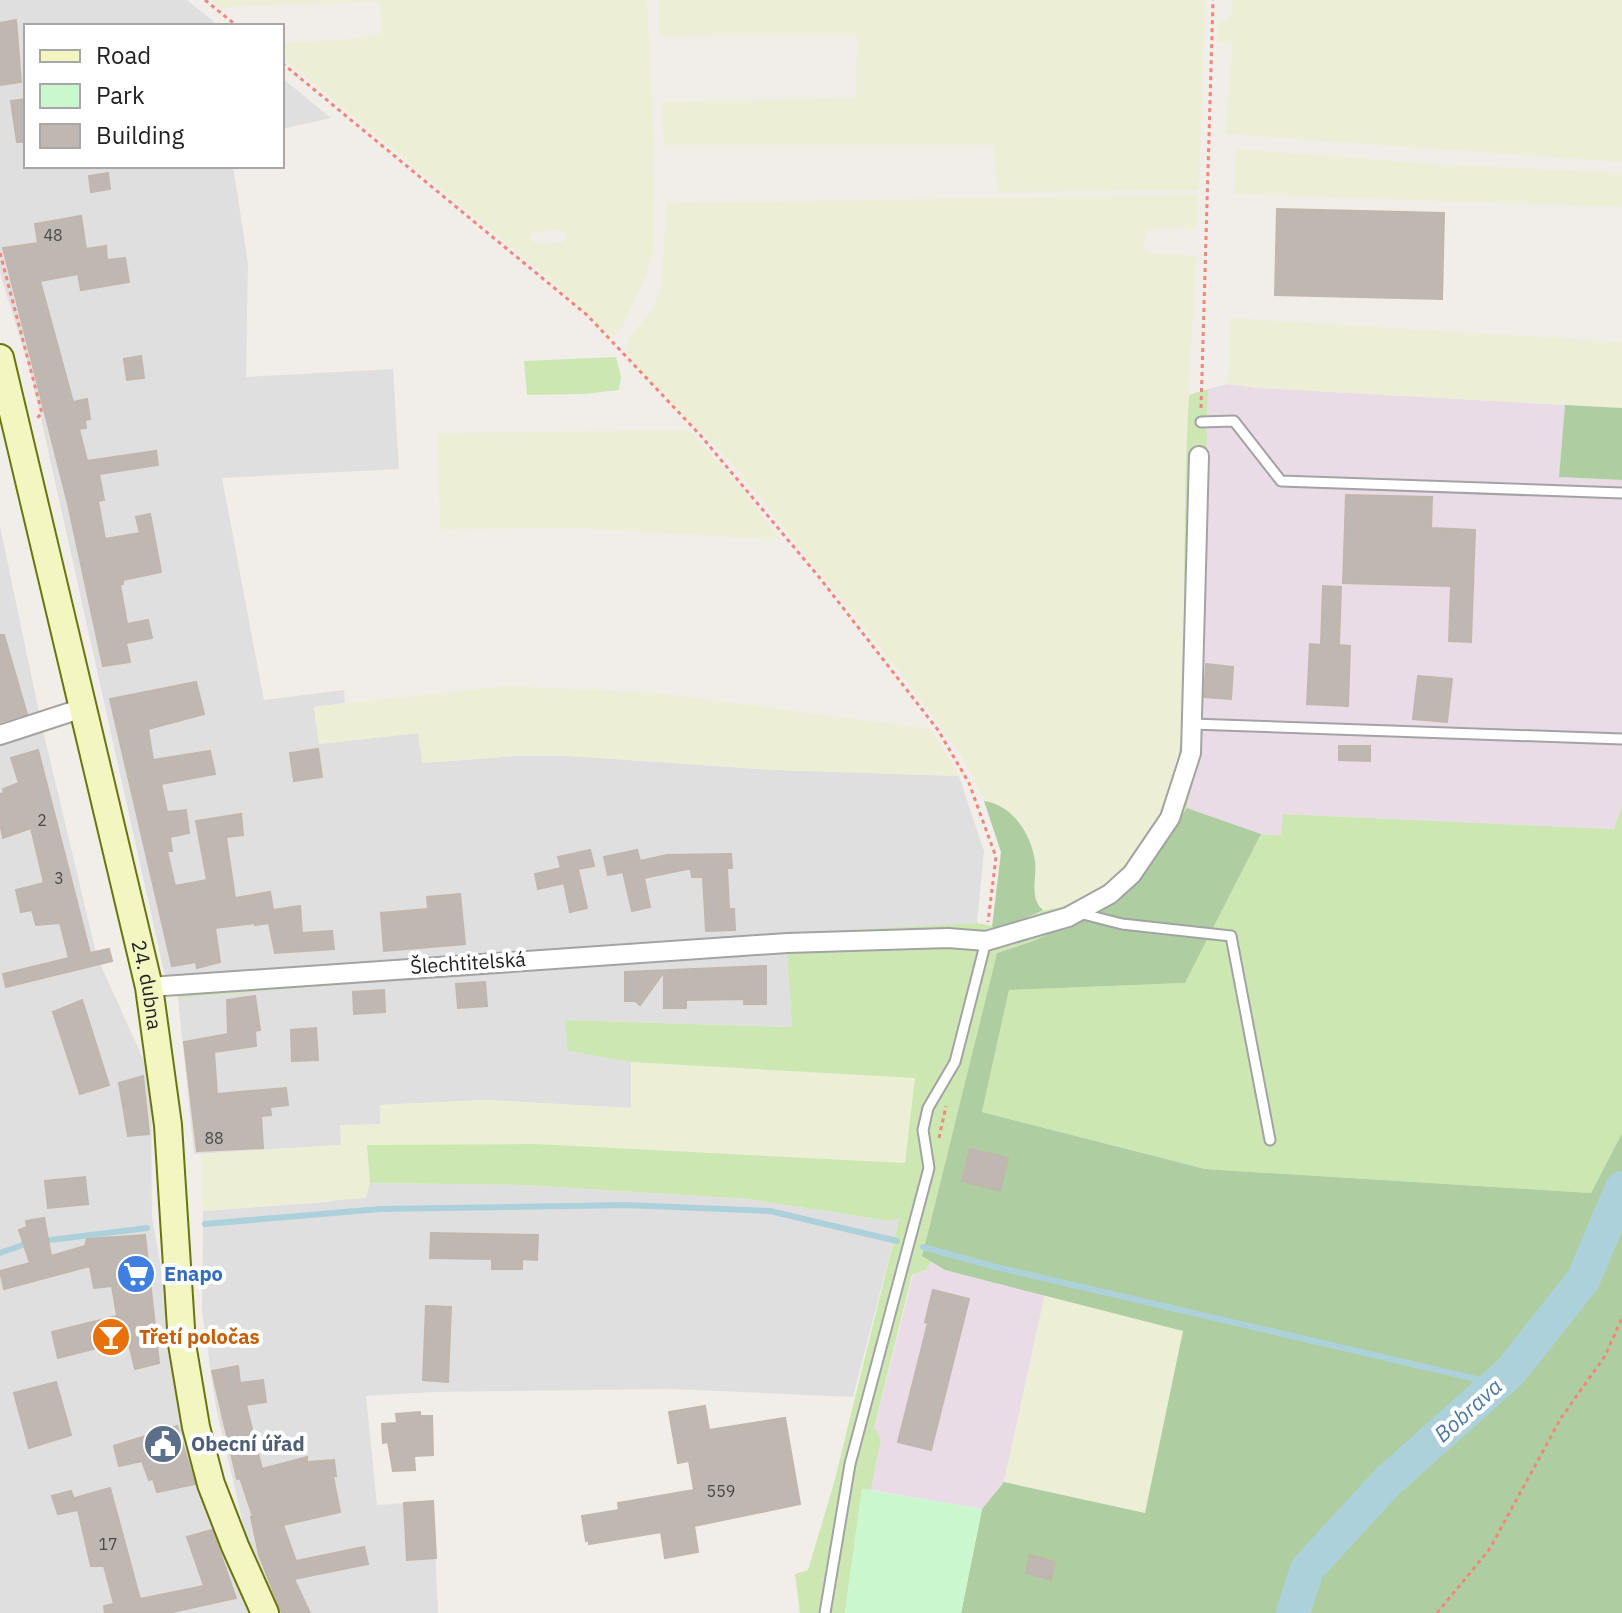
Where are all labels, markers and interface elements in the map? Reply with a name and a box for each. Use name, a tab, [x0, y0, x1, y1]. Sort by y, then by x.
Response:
legend	[24, 24, 284, 168]
text: Road	[96, 39, 151, 71]
text: Park	[96, 79, 145, 111]
text: Building	[96, 119, 184, 151]
house number: 48	[43, 225, 63, 245]
house number: 2	[37, 810, 47, 830]
house number: 3	[54, 868, 64, 888]
street label: 24. dubna	[125, 937, 169, 1032]
street label: Šlechtitelská	[409, 945, 527, 980]
house number: 88	[204, 1128, 224, 1148]
supermarket icon: Enapo	[115, 1253, 157, 1295]
place label: Enapo	[164, 1260, 223, 1287]
bar icon: Třetí poločas	[90, 1316, 132, 1358]
place label: Třetí poločas	[139, 1323, 260, 1350]
water label: Bobrava	[1427, 1371, 1508, 1448]
public building icon: Obecní úřad	[142, 1423, 184, 1465]
place label: Obecní úřad	[191, 1430, 305, 1457]
house number: 559	[707, 1481, 735, 1501]
house number: 17	[98, 1534, 118, 1554]

